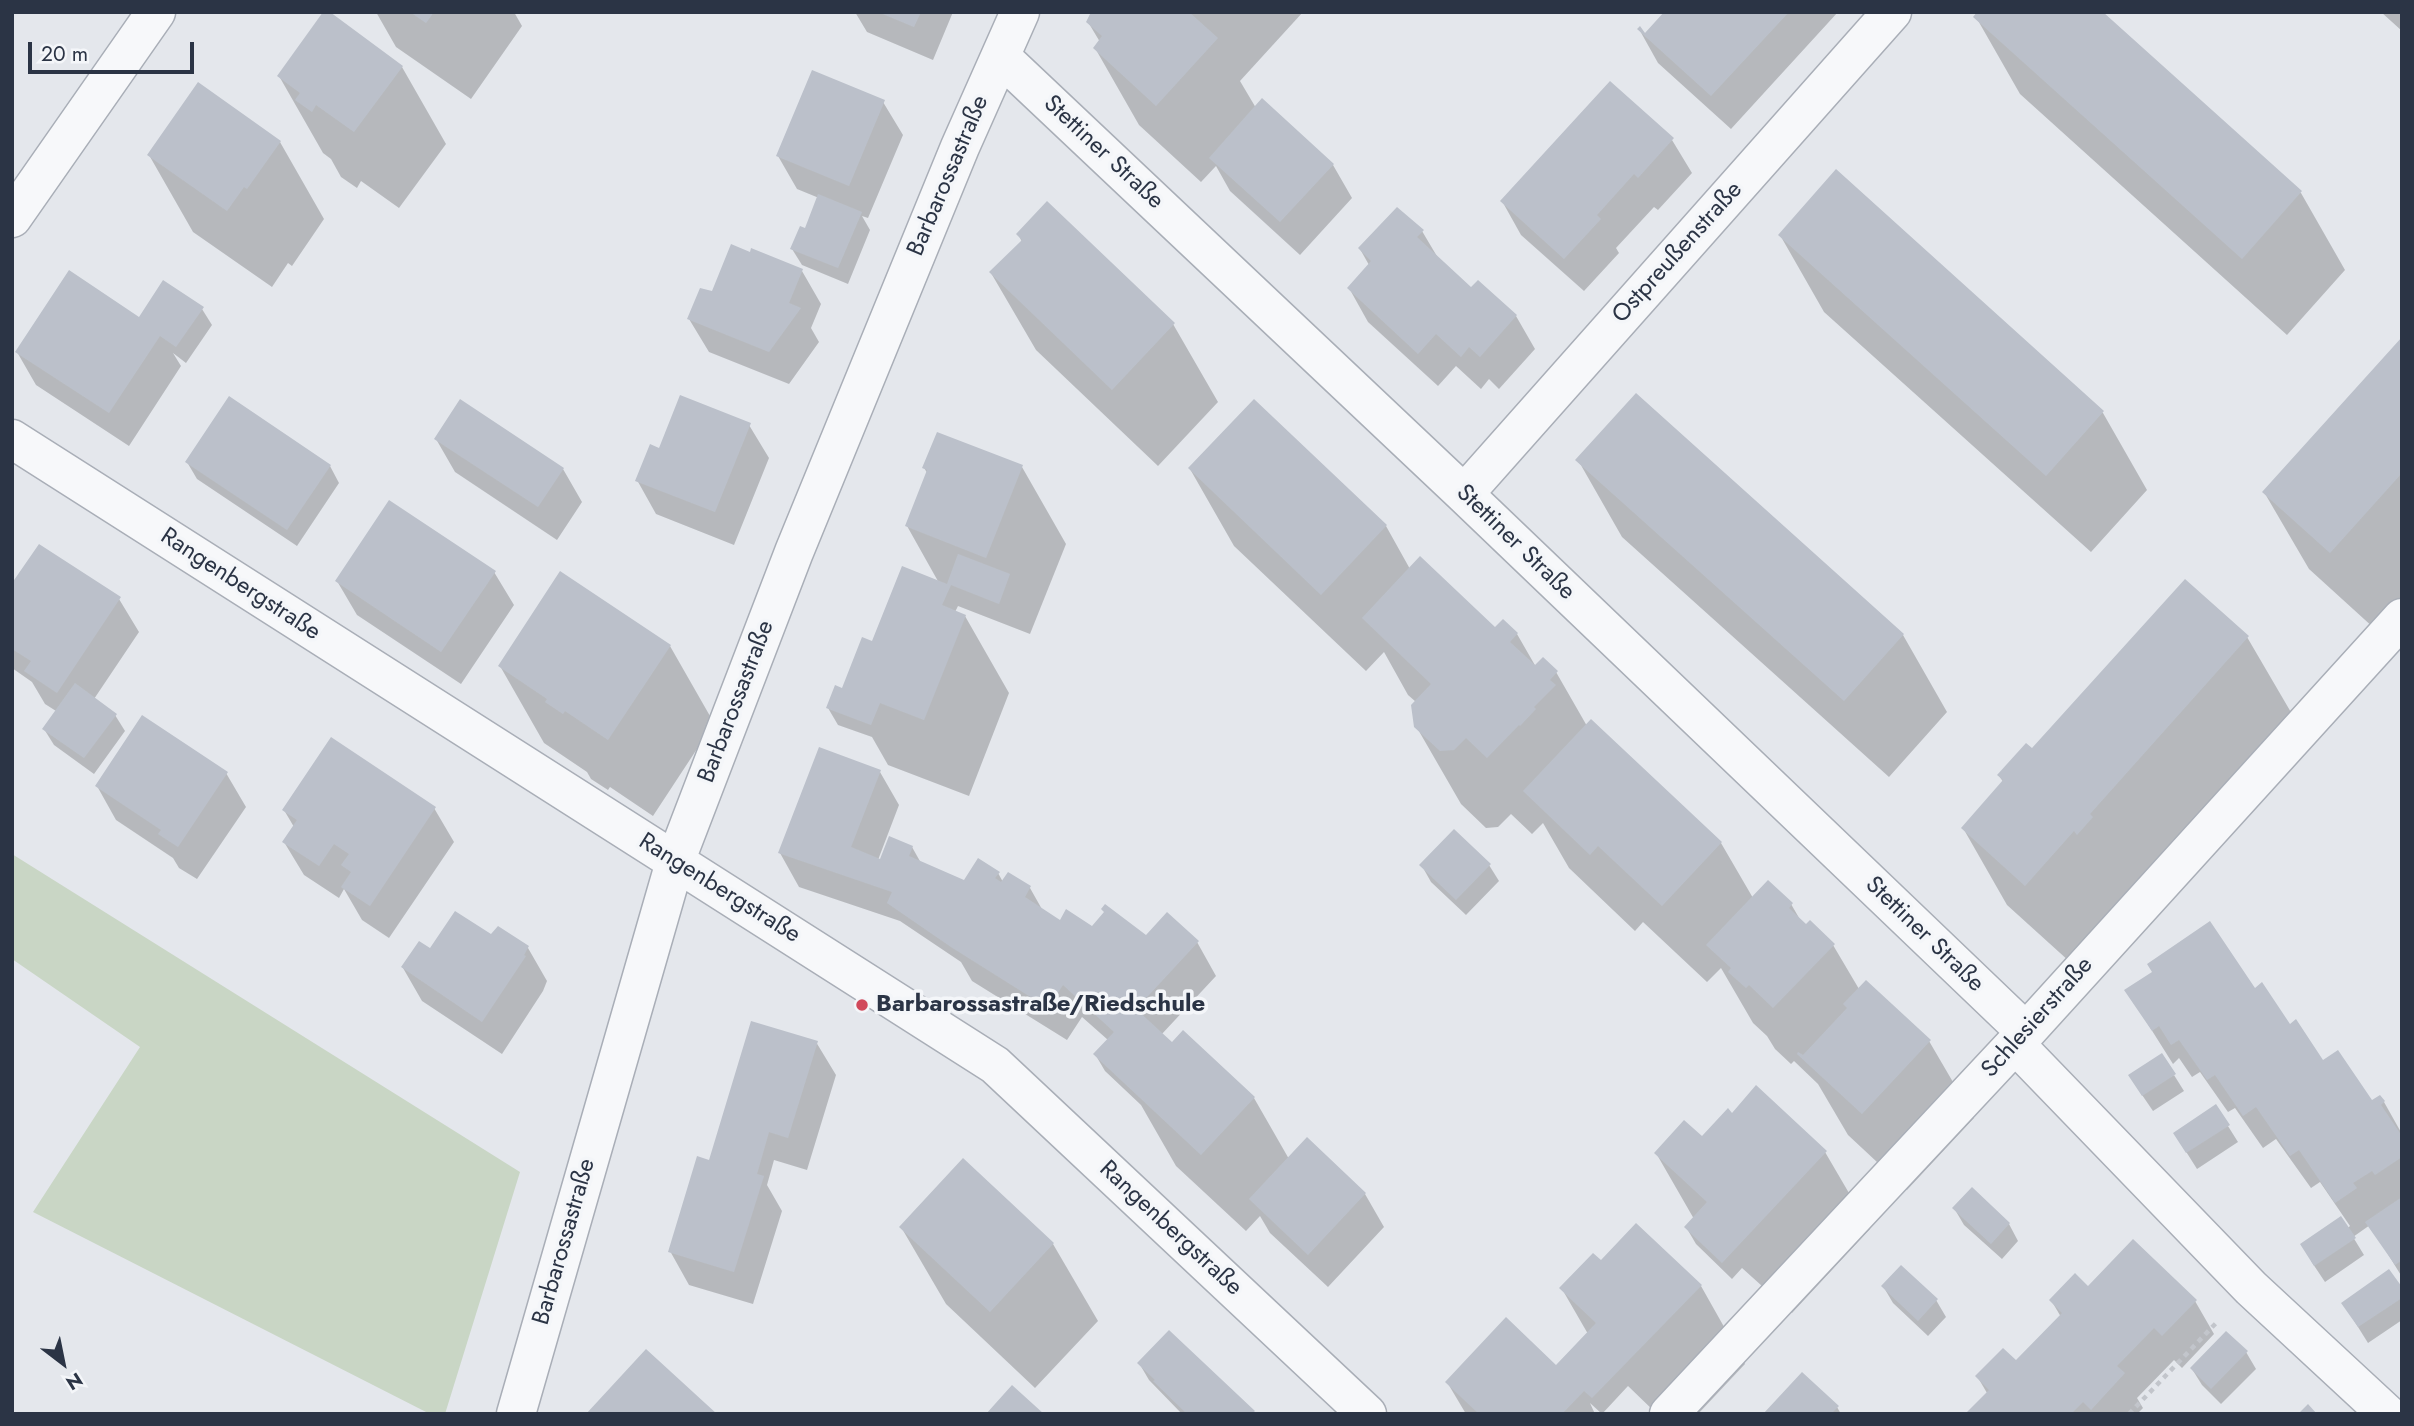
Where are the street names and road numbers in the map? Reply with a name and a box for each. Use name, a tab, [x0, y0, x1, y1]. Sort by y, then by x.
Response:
street label: Stettiner Straße	[1037, 90, 1169, 216]
street label: Barbarossastraße	[902, 91, 996, 261]
street label: Ostpreußenstraße	[1607, 176, 1749, 330]
street label: Stettiner Straße	[1450, 479, 1580, 607]
street label: Rangenbergstraße	[155, 523, 325, 647]
street label: Barbarossastraße	[693, 617, 781, 787]
street label: Rangenbergstraße	[633, 828, 805, 950]
street label: Stettiner Straße	[1859, 871, 1989, 999]
street label: Schlesierstraße	[1976, 952, 2100, 1084]
street label: Rangenbergstraße	[1093, 1155, 1247, 1303]
street label: Barbarossastraße	[528, 1156, 602, 1328]

